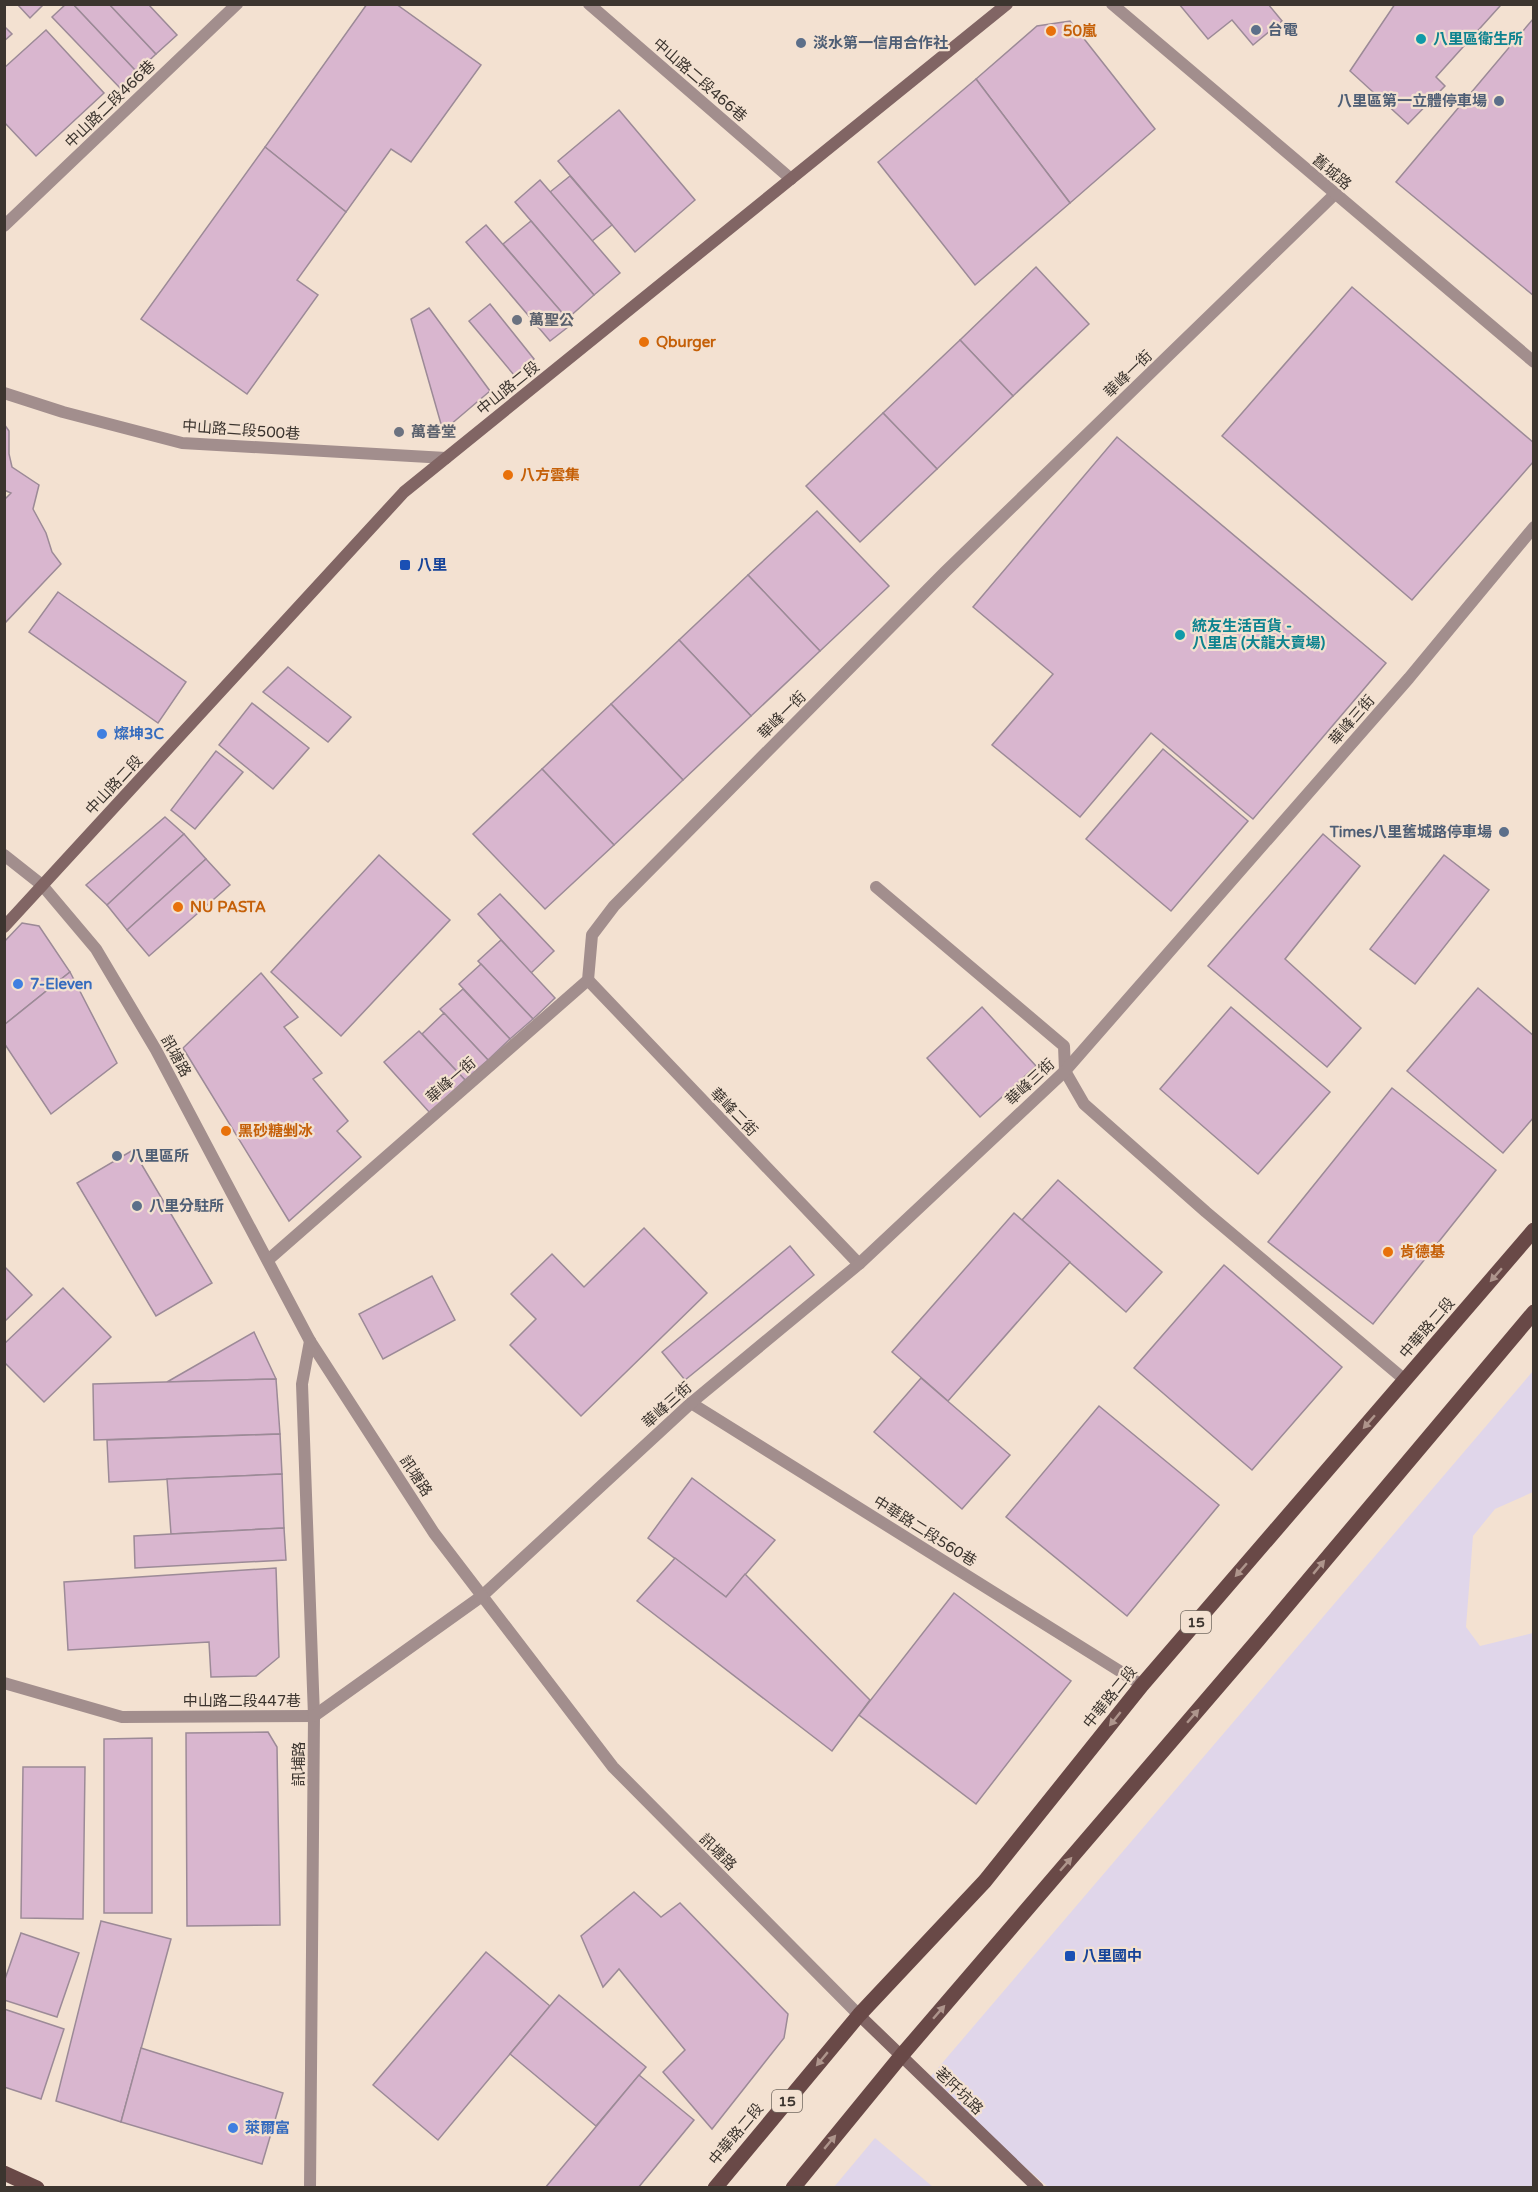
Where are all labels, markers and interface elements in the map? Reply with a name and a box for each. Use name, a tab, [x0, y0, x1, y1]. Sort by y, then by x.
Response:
place label: 台電	[1268, 21, 1298, 39]
place label: 50嵐	[1063, 22, 1097, 40]
marker: 台電	[1249, 23, 1263, 37]
marker: 50嵐	[1044, 24, 1058, 38]
place label: 八里區衛生所	[1433, 30, 1523, 48]
marker: 八里區衛生所	[1414, 32, 1428, 46]
street label: 中山路二段466巷	[649, 34, 751, 126]
place label: 淡水第一信用合作社	[813, 34, 948, 52]
marker: 淡水第一信用合作社	[794, 36, 808, 50]
street label: 中山路二段466巷	[61, 56, 159, 152]
place label: 八里區第一立體停車場	[1337, 92, 1487, 110]
marker: 八里區第一立體停車場	[1492, 94, 1506, 108]
street label: 舊城路	[1309, 151, 1355, 193]
place label: 萬聖公	[529, 311, 574, 329]
marker: 萬聖公	[510, 313, 524, 327]
place label: Qburger	[656, 333, 716, 352]
marker: Qburger	[637, 335, 651, 349]
street label: 華峰一街	[1100, 347, 1156, 401]
street label: 中山路二段	[473, 357, 543, 419]
street label: 中山路二段500巷	[181, 417, 301, 443]
place label: 萬善堂	[411, 423, 456, 441]
marker: 萬善堂	[392, 425, 406, 439]
place label: 八方雲集	[520, 466, 580, 484]
marker: 八方雲集	[501, 468, 515, 482]
place label: 八里	[417, 556, 447, 574]
marker: 八里	[398, 558, 412, 572]
place label: 統友生活百貨 - 八里店 (大龍大賣場)	[1192, 617, 1326, 652]
marker: 統友生活百貨 - 八里店 (大龍大賣場)	[1173, 628, 1187, 642]
street label: 華峰一街	[754, 687, 810, 743]
street label: 華峰三街	[1326, 691, 1378, 749]
place label: 燦坤3C	[114, 725, 164, 743]
marker: 燦坤3C	[95, 727, 109, 741]
street label: 中山路二段	[82, 751, 146, 819]
place label: Times八里舊城路停車場	[1329, 823, 1492, 841]
marker: Times八里舊城路停車場	[1497, 825, 1511, 839]
place label: NU PASTA	[190, 898, 266, 916]
marker: NU PASTA	[171, 900, 185, 914]
place label: 7-Eleven	[30, 975, 92, 993]
marker: 7-Eleven	[11, 977, 25, 991]
street label: 訊塘路	[157, 1032, 195, 1080]
street label: 華峰一街	[422, 1054, 480, 1106]
street label: 華峰三街	[1002, 1055, 1058, 1109]
street label: 華峰二街	[707, 1084, 761, 1140]
place label: 黑砂糖剉冰	[238, 1122, 313, 1140]
marker: 黑砂糖剉冰	[219, 1124, 233, 1138]
place label: 八里區所	[129, 1147, 189, 1165]
marker: 八里區所	[110, 1149, 124, 1163]
place label: 八里分駐所	[149, 1197, 224, 1215]
marker: 八里分駐所	[130, 1199, 144, 1213]
place label: 肯德基	[1400, 1243, 1445, 1261]
marker: 肯德基	[1381, 1245, 1395, 1259]
one-way arrow	[1490, 1267, 1503, 1282]
street label: 中華路二段	[1396, 1294, 1458, 1362]
street label: 華峰三街	[639, 1378, 695, 1432]
one-way arrow	[1363, 1414, 1376, 1429]
street label: 訊塘路	[396, 1452, 436, 1500]
street label: 中華路二段560巷	[870, 1492, 980, 1570]
one-way arrow	[1312, 1560, 1325, 1575]
one-way arrow	[1235, 1562, 1248, 1578]
road number: 15	[1181, 1611, 1211, 1633]
street label: 中華路二段	[1079, 1662, 1141, 1732]
street label: 中山路二段447巷	[183, 1692, 301, 1710]
one-way arrow	[1186, 1709, 1199, 1724]
one-way arrow	[1109, 1711, 1122, 1727]
street label: 訊埔路	[290, 1741, 308, 1787]
street label: 訊塘路	[696, 1830, 740, 1874]
one-way arrow	[1059, 1857, 1072, 1872]
place label: 八里國中	[1082, 1947, 1142, 1965]
marker: 八里國中	[1063, 1949, 1077, 1963]
one-way arrow	[932, 2005, 945, 2020]
one-way arrow	[816, 2052, 829, 2067]
street label: 荖阡坑路	[931, 2064, 987, 2118]
road number: 15	[772, 2090, 802, 2112]
street label: 中華路二段	[705, 2099, 767, 2169]
place label: 萊爾富	[245, 2119, 290, 2137]
marker: 萊爾富	[226, 2121, 240, 2135]
one-way arrow	[823, 2135, 836, 2150]

